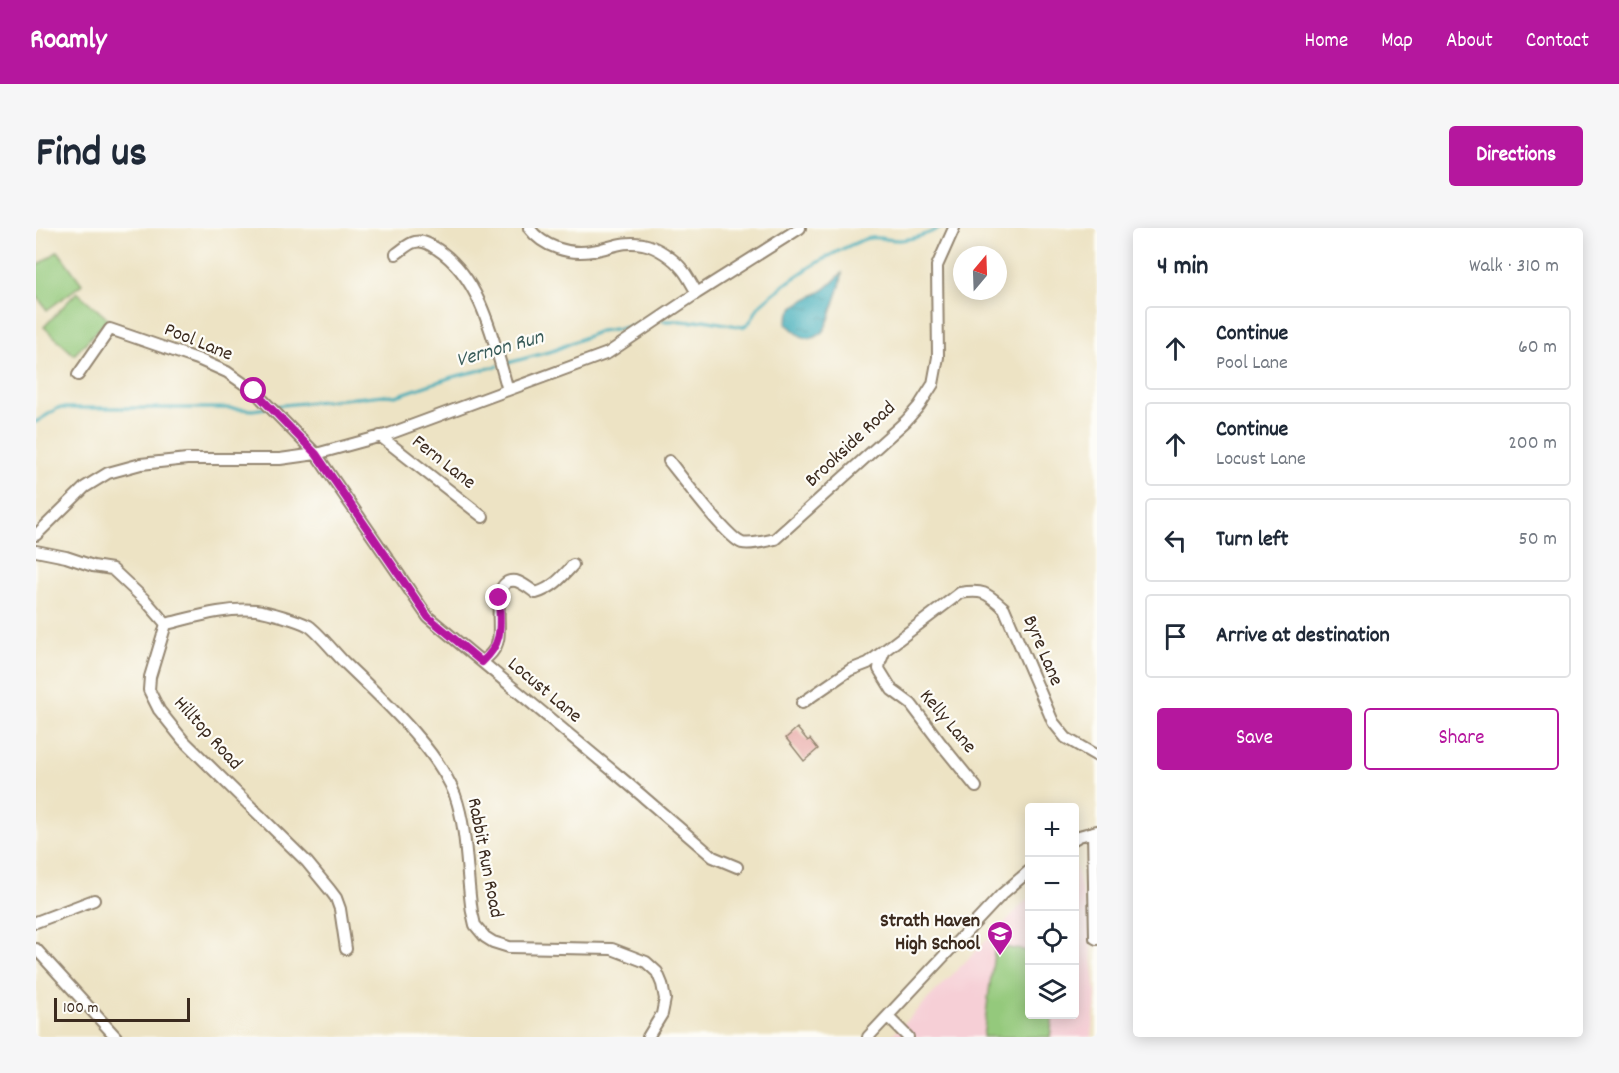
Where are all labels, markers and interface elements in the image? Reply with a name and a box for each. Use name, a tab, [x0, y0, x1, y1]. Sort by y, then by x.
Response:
text: Roamly	[30, 22, 106, 62]
text: Home	[1304, 27, 1348, 57]
text: Map	[1381, 27, 1413, 57]
text: About	[1446, 27, 1493, 57]
text: Contact	[1526, 27, 1589, 57]
text: Find us	[36, 126, 147, 186]
button: Directions	[1449, 126, 1583, 186]
north arrow	[953, 246, 1007, 300]
text: 4 min	[1157, 249, 1208, 286]
text: Walk · 310 m	[1469, 253, 1559, 281]
street label: Pool Lane	[159, 317, 237, 370]
text: Continue	[1216, 319, 1288, 350]
water label: Vernon Run	[453, 323, 548, 377]
icon: ahead	[1159, 332, 1192, 365]
text: 60 m	[1518, 334, 1557, 362]
text: Pool Lane	[1216, 350, 1288, 378]
route start	[240, 377, 266, 403]
street label: Brookside Road	[799, 395, 903, 495]
text: Continue	[1216, 415, 1288, 446]
icon: ahead	[1159, 428, 1192, 461]
street label: Fern Lane	[405, 429, 481, 497]
text: 200 m	[1508, 430, 1557, 458]
text: Locust Lane	[1216, 446, 1306, 474]
icon: left	[1159, 524, 1192, 557]
text: Turn left	[1216, 525, 1288, 556]
text: 50 m	[1519, 526, 1557, 554]
route end	[485, 584, 511, 610]
street label: Byre Lane	[1015, 611, 1069, 691]
icon: arrive	[1159, 620, 1192, 653]
text: Arrive at destination	[1216, 621, 1390, 652]
street label: Locust Lane	[501, 651, 588, 731]
street label: Kelly Lane	[912, 684, 982, 760]
street label: Hilltop Road	[166, 691, 248, 777]
button: Save	[1157, 708, 1352, 770]
button: Share	[1364, 708, 1559, 770]
street label: Rabbit Run Road	[459, 796, 509, 920]
map controls	[1025, 803, 1079, 1019]
button: +	[1025, 803, 1079, 857]
button: −	[1025, 857, 1079, 911]
place label: Strath Haven High School	[880, 908, 980, 959]
button: locate	[1025, 911, 1079, 965]
school or university icon: Strath Haven High School	[985, 919, 1015, 957]
button: layers	[1025, 965, 1079, 1019]
scale bar	[54, 995, 190, 1022]
text: 100 m	[63, 997, 99, 1020]

